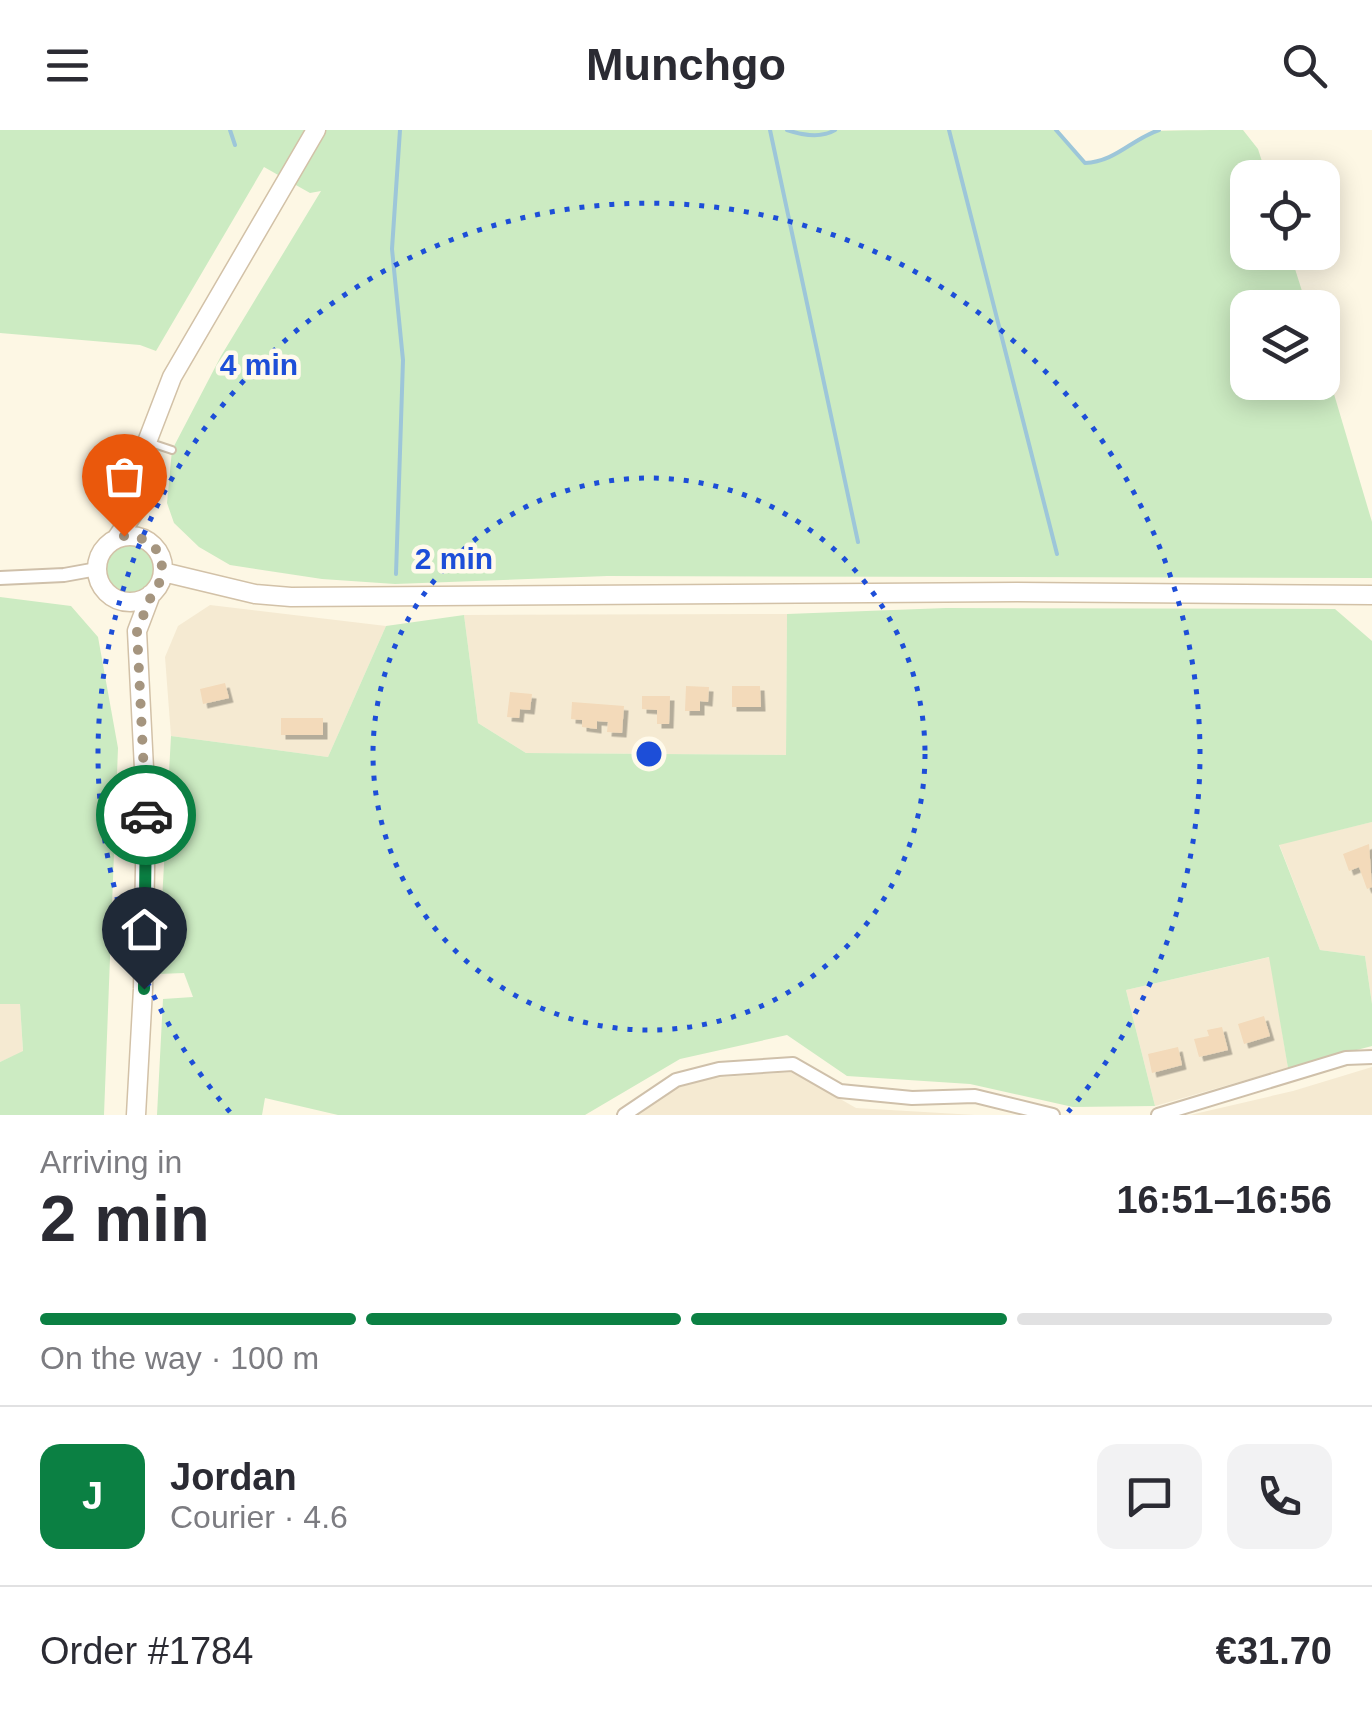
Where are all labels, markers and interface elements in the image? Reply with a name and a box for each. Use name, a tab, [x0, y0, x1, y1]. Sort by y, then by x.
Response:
icon: menu	[40, 38, 95, 93]
icon: search	[1277, 38, 1332, 93]
text: Munchgo	[586, 39, 786, 90]
map controls	[1230, 160, 1340, 400]
button: locate	[1230, 160, 1340, 270]
button: layers	[1230, 290, 1340, 400]
text: 4 min	[220, 348, 298, 381]
pin	[82, 434, 167, 537]
icon: bag	[97, 449, 152, 504]
text: 2 min	[415, 542, 493, 575]
centre of rings	[631, 736, 667, 772]
courier	[96, 765, 196, 865]
icon: car	[119, 788, 174, 843]
pin	[102, 887, 187, 990]
icon: home	[117, 902, 172, 957]
text: Arriving in	[40, 1144, 182, 1180]
text: 16:51–16:56	[1116, 1179, 1332, 1221]
text: 2 min	[40, 1182, 210, 1255]
text: On the way · 100 m	[40, 1340, 319, 1376]
button: chat	[1097, 1444, 1202, 1549]
button: phone	[1227, 1444, 1332, 1549]
text: Jordan	[170, 1456, 297, 1498]
text: J	[82, 1475, 103, 1517]
text: Courier · 4.6	[170, 1499, 348, 1535]
text: Order #1784	[40, 1630, 253, 1672]
text: €31.70	[1216, 1630, 1332, 1672]

